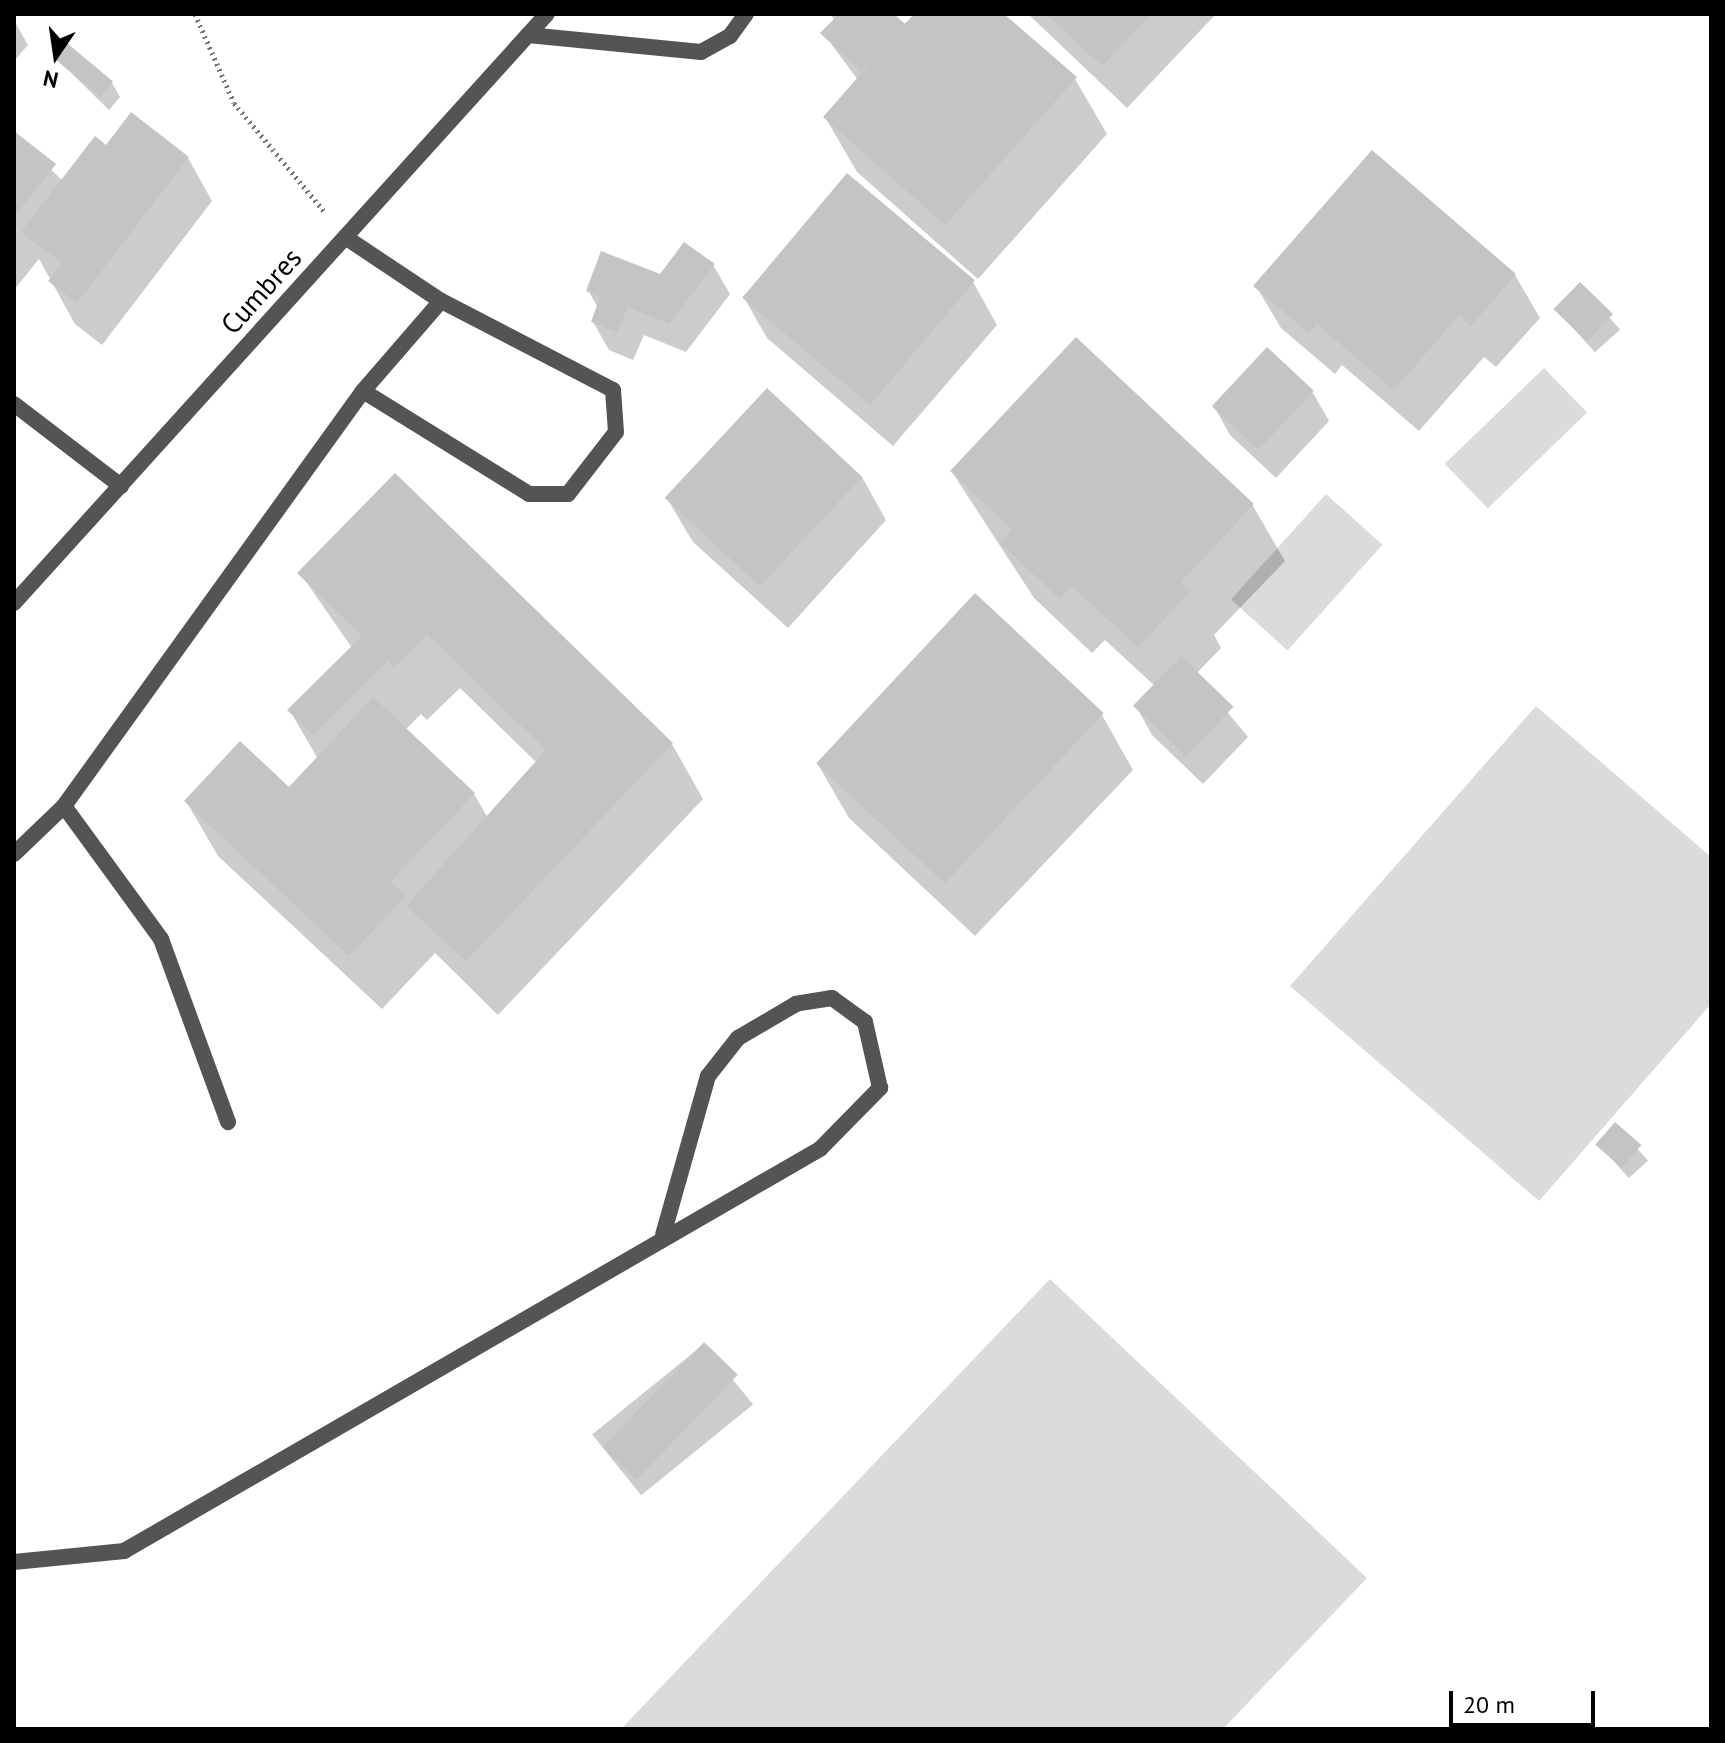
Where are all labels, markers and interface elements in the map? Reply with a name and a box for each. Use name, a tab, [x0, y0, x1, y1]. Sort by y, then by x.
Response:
north arrow	[16, 16, 96, 96]
text: N	[40, 64, 61, 95]
street label: Cumbres	[214, 241, 308, 341]
scale bar	[1453, 1675, 1599, 1725]
text: 20 m	[1463, 1689, 1515, 1720]

